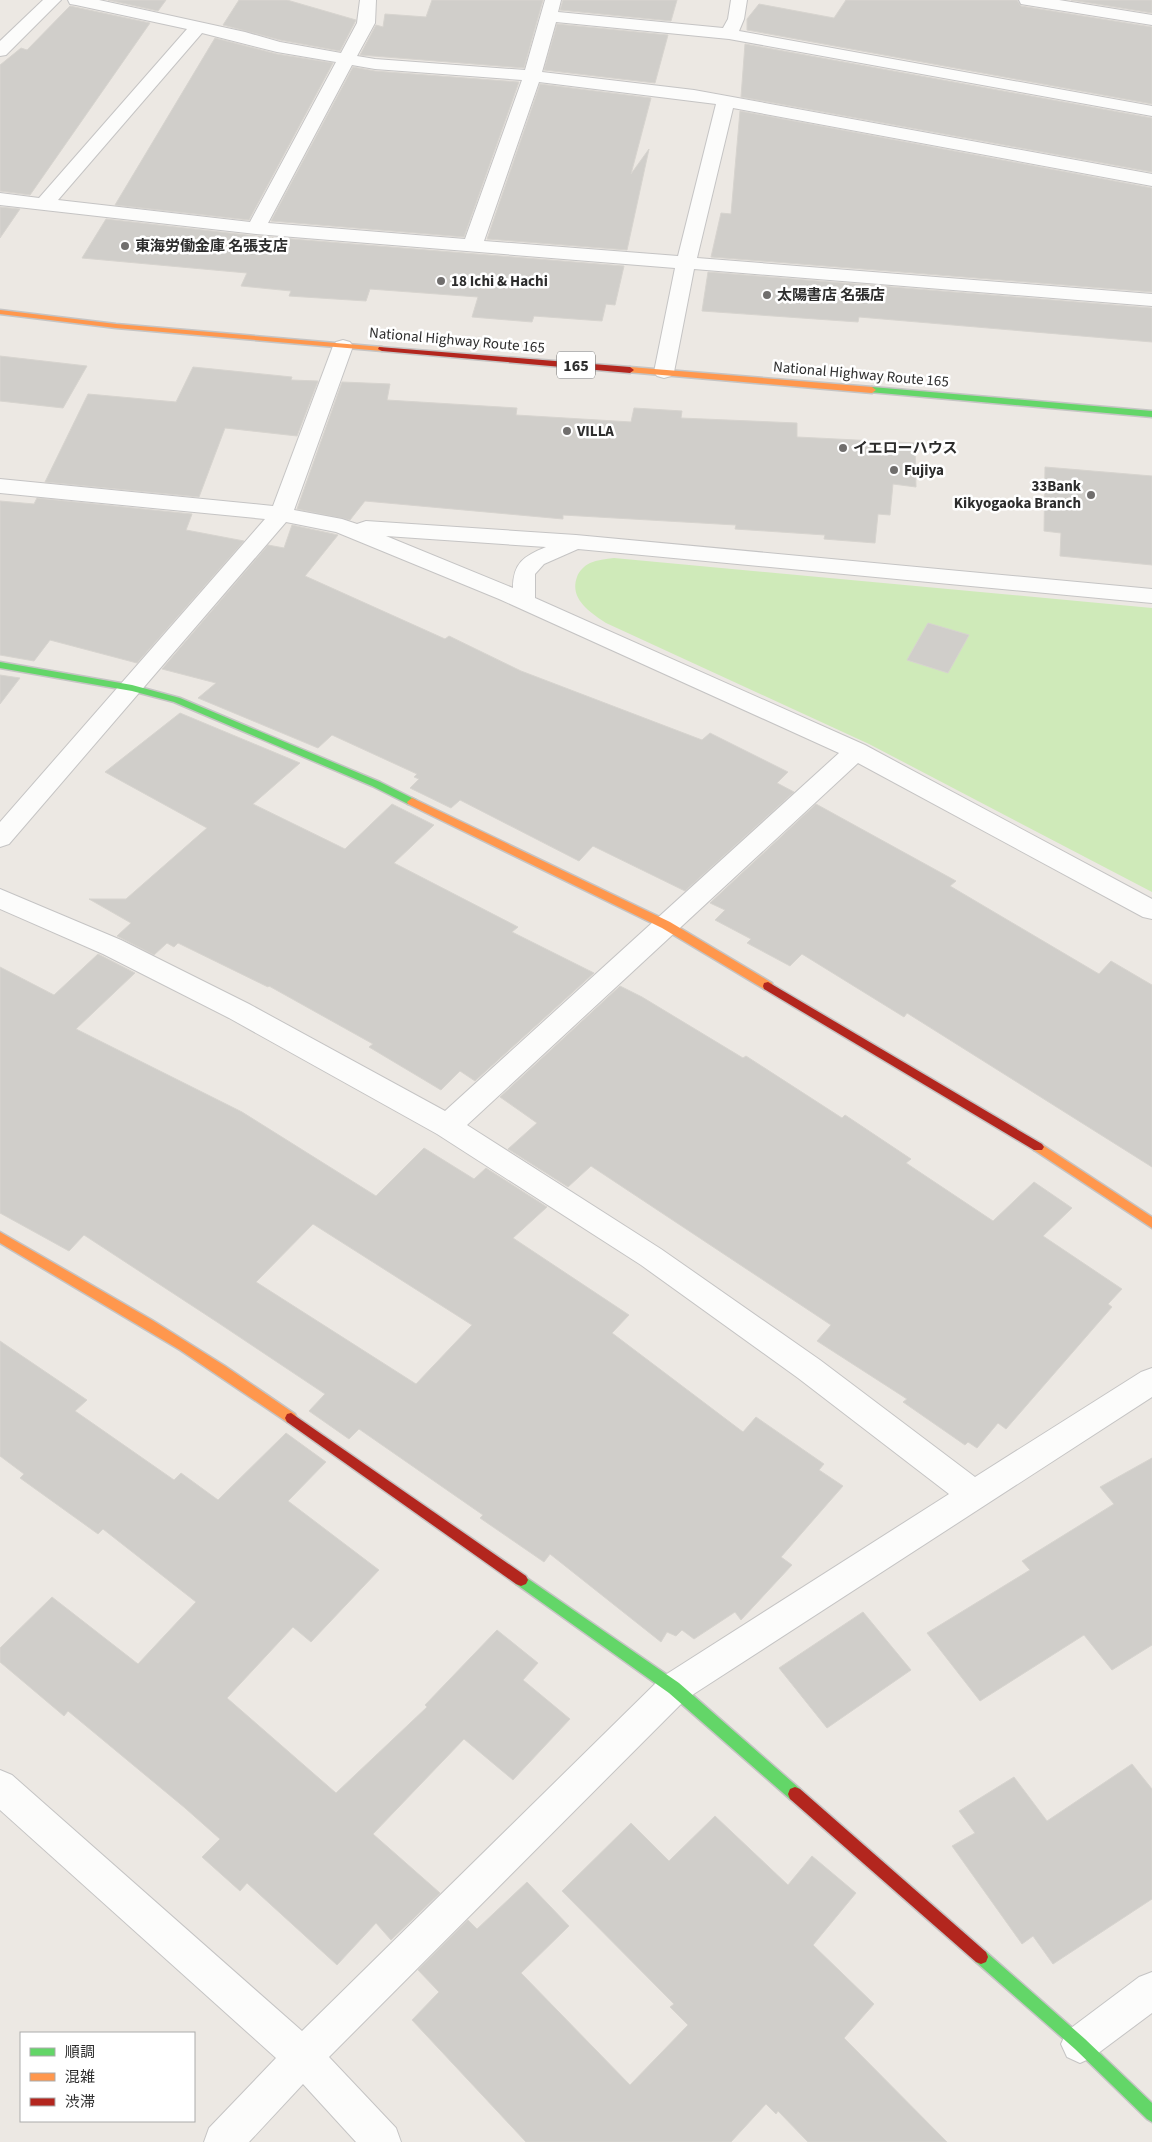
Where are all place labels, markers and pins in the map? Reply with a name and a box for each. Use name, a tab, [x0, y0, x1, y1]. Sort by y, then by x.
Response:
place label: 東海労働金庫 名張支店	[135, 236, 288, 257]
marker: 東海労働金庫 名張支店	[119, 240, 131, 252]
place label: 18 Ichi & Hachi	[451, 271, 548, 292]
marker: 18 Ichi & Hachi	[435, 275, 447, 287]
place label: 太陽書店 名張店	[777, 285, 885, 306]
marker: 太陽書店 名張店	[761, 289, 773, 301]
place label: VILLA	[576, 421, 614, 442]
marker: VILLA	[561, 425, 573, 437]
place label: イエローハウス	[853, 438, 958, 459]
marker: イエローハウス	[837, 442, 849, 454]
place label: Fujiya	[904, 460, 944, 481]
marker: Fujiya	[888, 464, 900, 476]
place label: 33Bank Kikyogaoka Branch	[954, 476, 1082, 514]
marker: 33Bank Kikyogaoka Branch	[1085, 489, 1097, 501]

